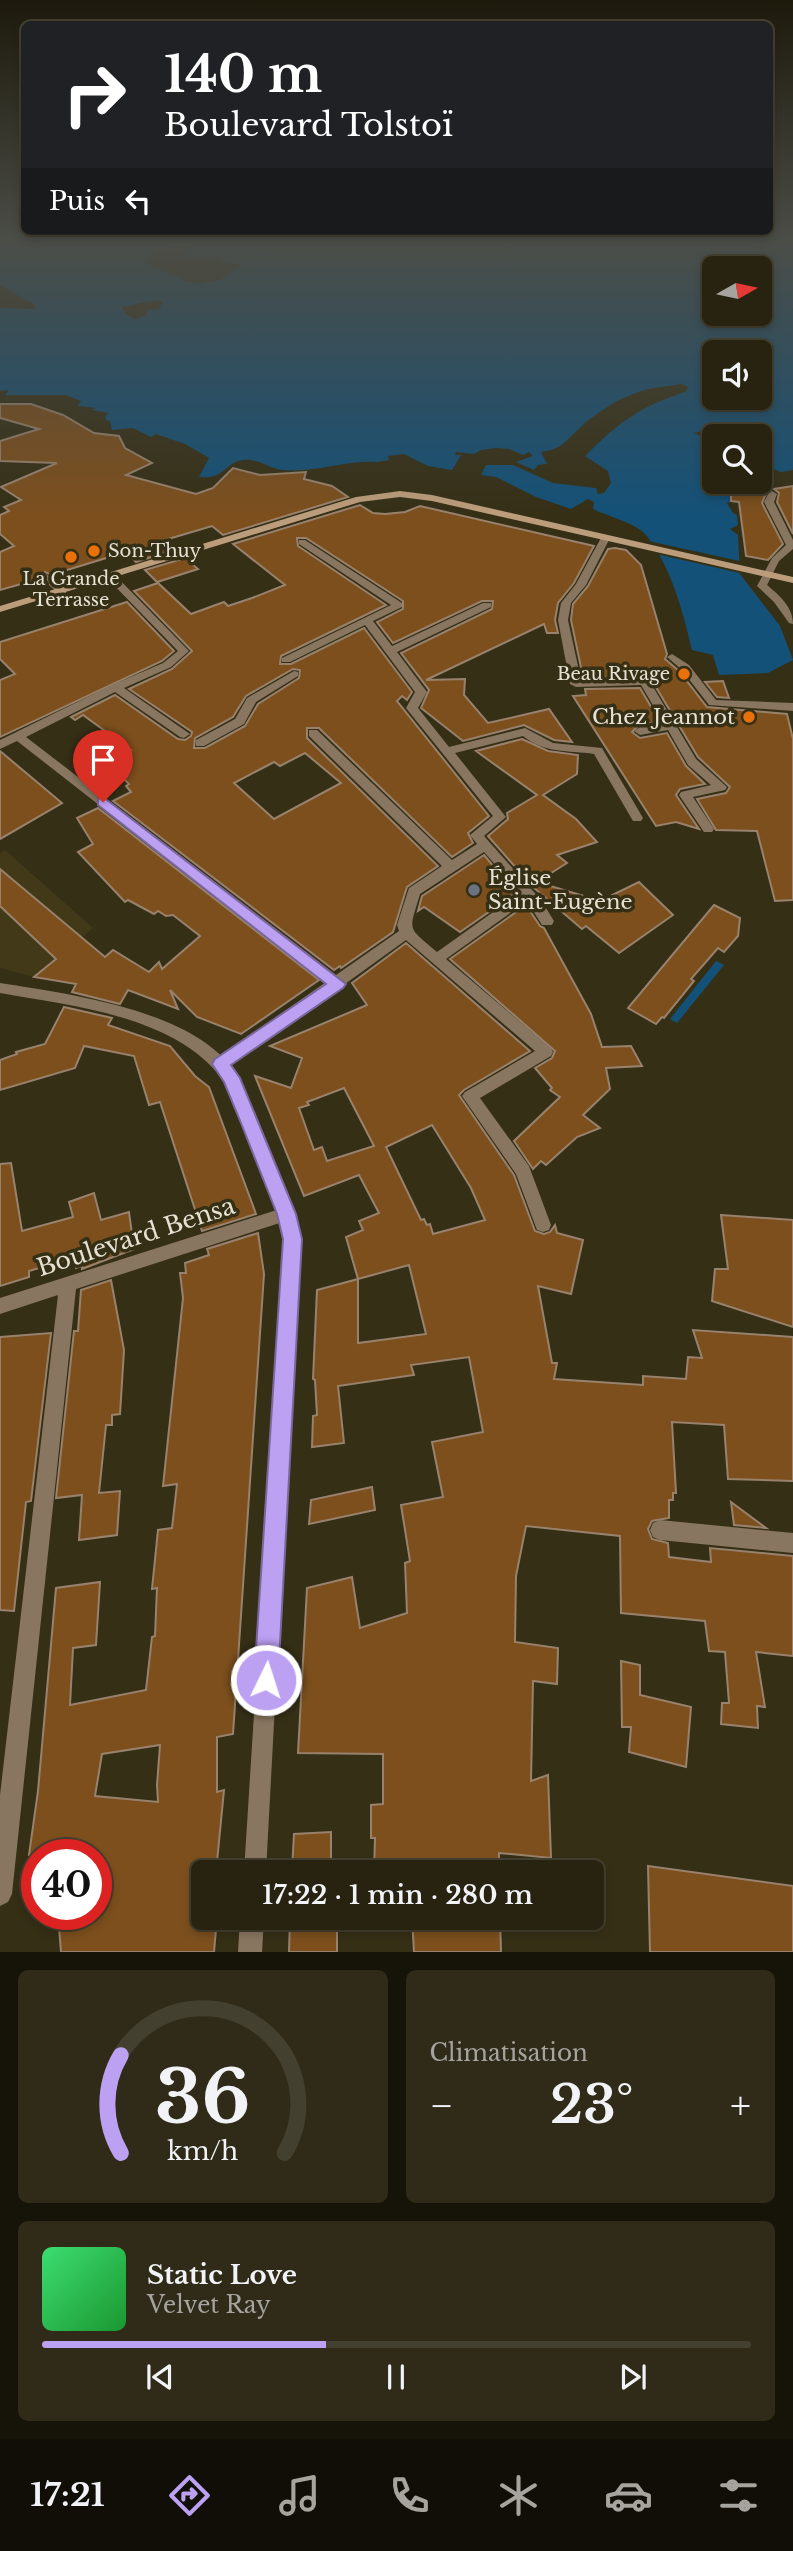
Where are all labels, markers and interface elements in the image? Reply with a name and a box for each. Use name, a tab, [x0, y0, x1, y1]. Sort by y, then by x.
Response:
text: 140 m	[164, 44, 322, 105]
icon: right	[49, 49, 140, 140]
text: Boulevard Tolstoï	[164, 105, 453, 145]
icon: left	[119, 182, 157, 220]
text: Puis	[49, 185, 105, 217]
north arrow	[702, 256, 772, 326]
map controls	[702, 256, 772, 494]
button: sound	[702, 340, 772, 410]
button: search	[702, 424, 772, 494]
place label: Son-Thuy	[108, 540, 202, 562]
marker: Son-Thuy	[86, 543, 102, 559]
marker: La Grande Terrasse	[63, 549, 79, 565]
place label: La Grande Terrasse	[22, 568, 120, 611]
place label: Beau Rivage	[557, 663, 670, 685]
marker: Beau Rivage	[676, 666, 692, 682]
place label: Chez Jeannot	[592, 704, 735, 730]
marker: Chez Jeannot	[741, 709, 757, 725]
pin	[73, 730, 133, 802]
icon: arrive	[84, 741, 122, 779]
place label: Église Saint-Eugène	[488, 865, 633, 915]
marker: Église Saint-Eugène	[466, 882, 482, 898]
street label: Boulevard Bensa	[33, 1191, 239, 1282]
position arrow	[229, 1643, 303, 1717]
speed limit sign: 40	[21, 1839, 112, 1930]
text: 17:22 · 1 min · 280 m	[262, 1879, 533, 1911]
text: Climatisation	[430, 2039, 588, 2067]
text: 36	[155, 2052, 250, 2143]
text: 23°	[550, 2073, 634, 2137]
text: −	[430, 2082, 454, 2129]
text: +	[730, 2082, 751, 2129]
text: km/h	[167, 2135, 238, 2166]
text: Static Love	[147, 2259, 297, 2291]
text: Velvet Ray	[147, 2291, 271, 2319]
icon: previous	[141, 2358, 179, 2396]
icon: pause	[377, 2358, 415, 2396]
icon: next	[614, 2358, 652, 2396]
icon: directions	[165, 2471, 214, 2520]
icon: music	[275, 2471, 324, 2520]
icon: phone	[385, 2471, 434, 2520]
icon: climate	[494, 2471, 543, 2520]
icon: car	[604, 2471, 653, 2520]
icon: filters	[714, 2471, 763, 2520]
text: 17:21	[30, 2475, 105, 2515]

